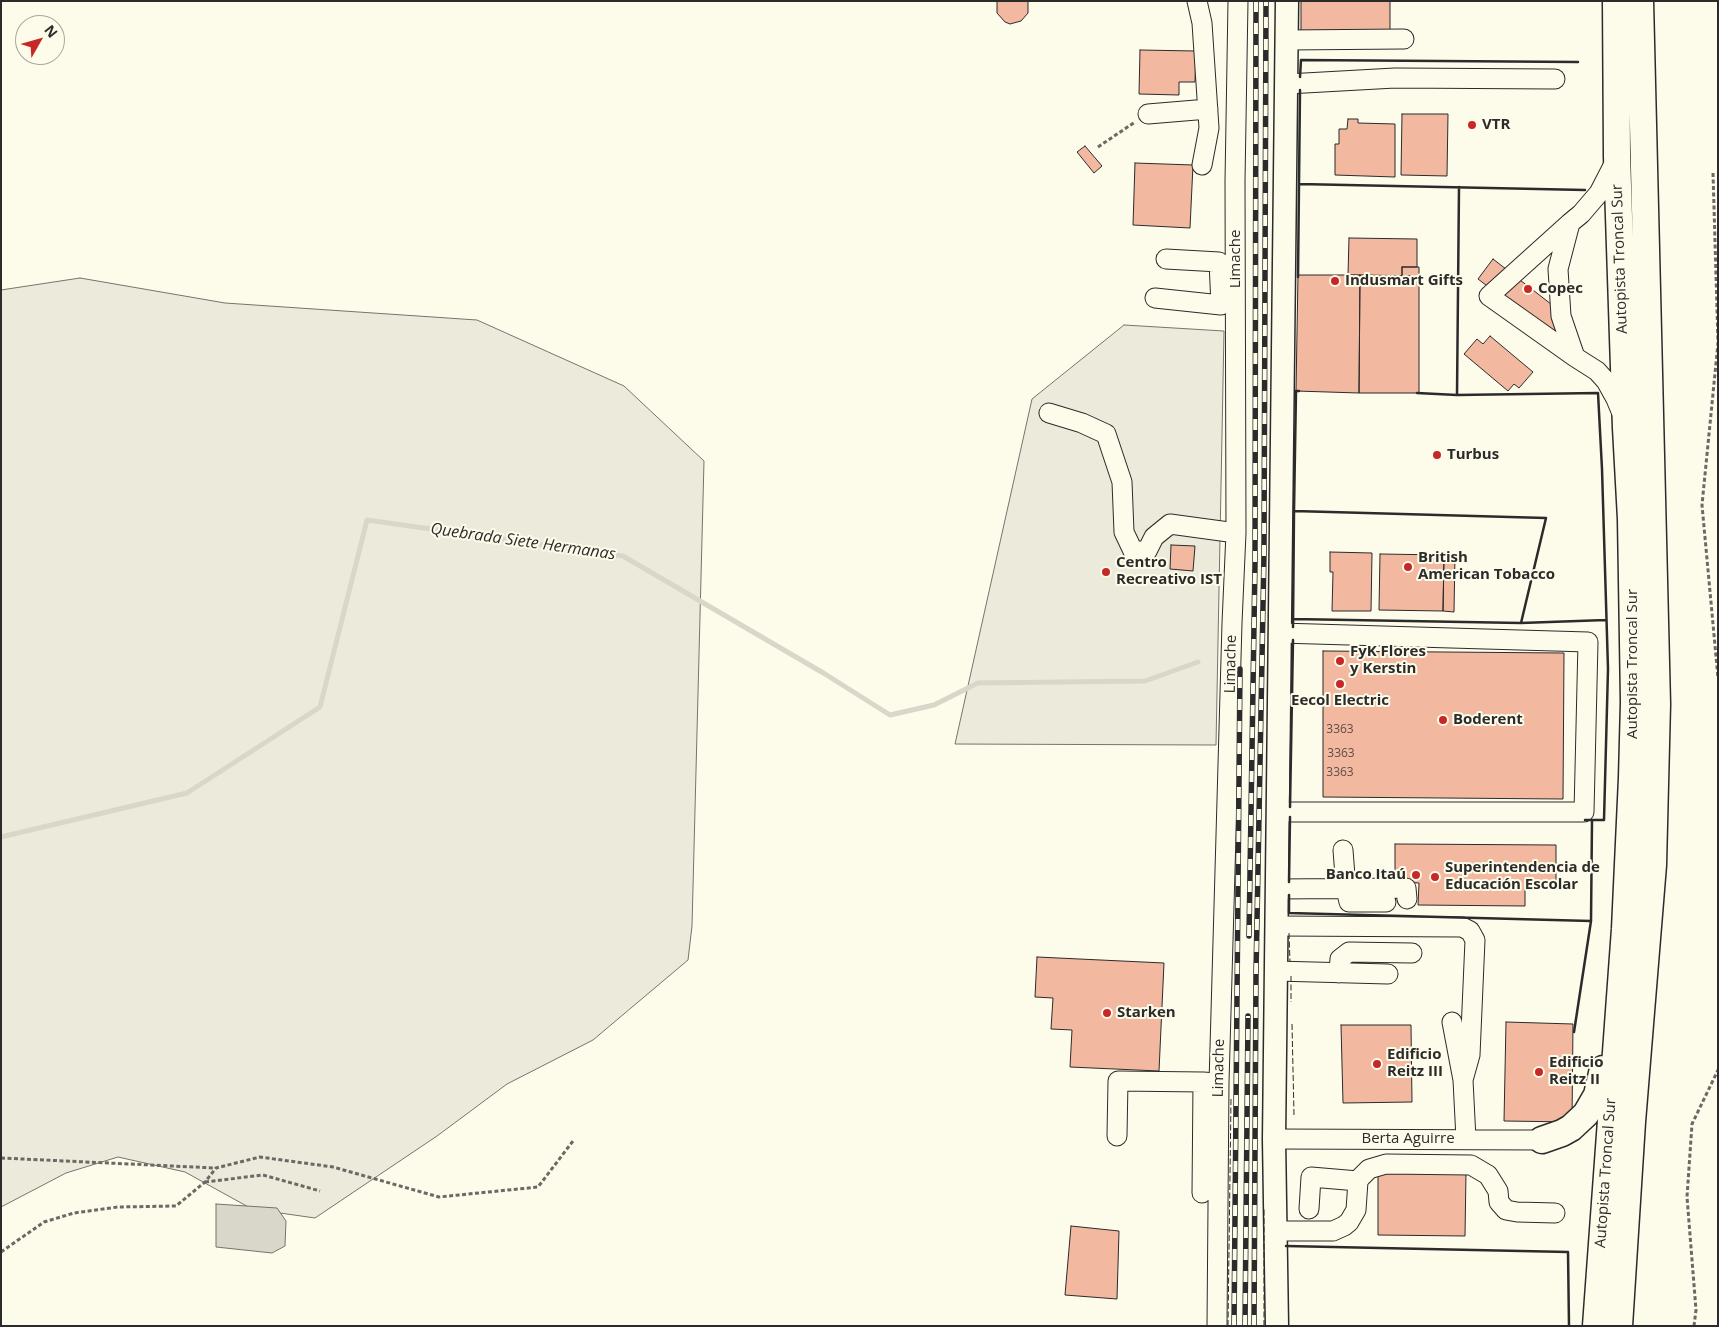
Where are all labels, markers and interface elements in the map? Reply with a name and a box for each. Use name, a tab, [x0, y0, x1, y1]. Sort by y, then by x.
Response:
north arrow	[15, 15, 65, 65]
text: N	[40, 21, 62, 41]
place label: VTR	[1482, 116, 1510, 134]
marker: VTR	[1466, 119, 1478, 131]
street label: Autopista Troncal Sur	[1608, 184, 1632, 334]
street label: Limache	[1227, 230, 1245, 288]
place label: Indusmart Gifts	[1345, 272, 1463, 290]
marker: Indusmart Gifts	[1329, 275, 1341, 287]
place label: Copec	[1538, 280, 1583, 298]
marker: Copec	[1522, 283, 1534, 295]
place label: Turbus	[1447, 446, 1499, 464]
marker: Turbus	[1431, 449, 1443, 461]
water label: Quebrada Siete Hermanas	[429, 520, 617, 564]
place label: British American Tobacco	[1418, 549, 1555, 584]
place label: Centro Recreativo IST	[1116, 554, 1222, 589]
marker: British American Tobacco	[1402, 561, 1414, 573]
marker: Centro Recreativo IST	[1100, 566, 1112, 578]
street label: Autopista Troncal Sur	[1624, 589, 1642, 739]
street label: Limache	[1221, 635, 1241, 693]
place label: FyK Flores y Kerstin	[1350, 643, 1426, 678]
marker: FyK Flores y Kerstin	[1334, 655, 1346, 667]
marker: Eecol Electric	[1334, 678, 1346, 690]
place label: Eecol Electric	[1291, 692, 1389, 710]
place label: Boderent	[1453, 711, 1523, 729]
marker: Boderent	[1437, 714, 1449, 726]
house number: 3363	[1326, 723, 1354, 737]
house number: 3363	[1327, 747, 1355, 761]
house number: 3363	[1326, 766, 1354, 780]
place label: Superintendencia de Educación Escolar	[1445, 859, 1600, 894]
place label: Banco Itaú	[1326, 866, 1406, 884]
marker: Banco Itaú	[1410, 869, 1422, 881]
marker: Superintendencia de Educación Escolar	[1429, 871, 1441, 883]
place label: Starken	[1117, 1004, 1176, 1022]
marker: Starken	[1101, 1007, 1113, 1019]
street label: Limache	[1209, 1039, 1229, 1097]
place label: Edificio Reitz III	[1387, 1046, 1443, 1081]
place label: Edificio Reitz II	[1549, 1054, 1603, 1089]
marker: Edificio Reitz III	[1371, 1058, 1383, 1070]
marker: Edificio Reitz II	[1533, 1066, 1545, 1078]
street label: Autopista Troncal Sur	[1592, 1097, 1620, 1249]
street label: Berta Aguirre	[1361, 1130, 1455, 1148]

